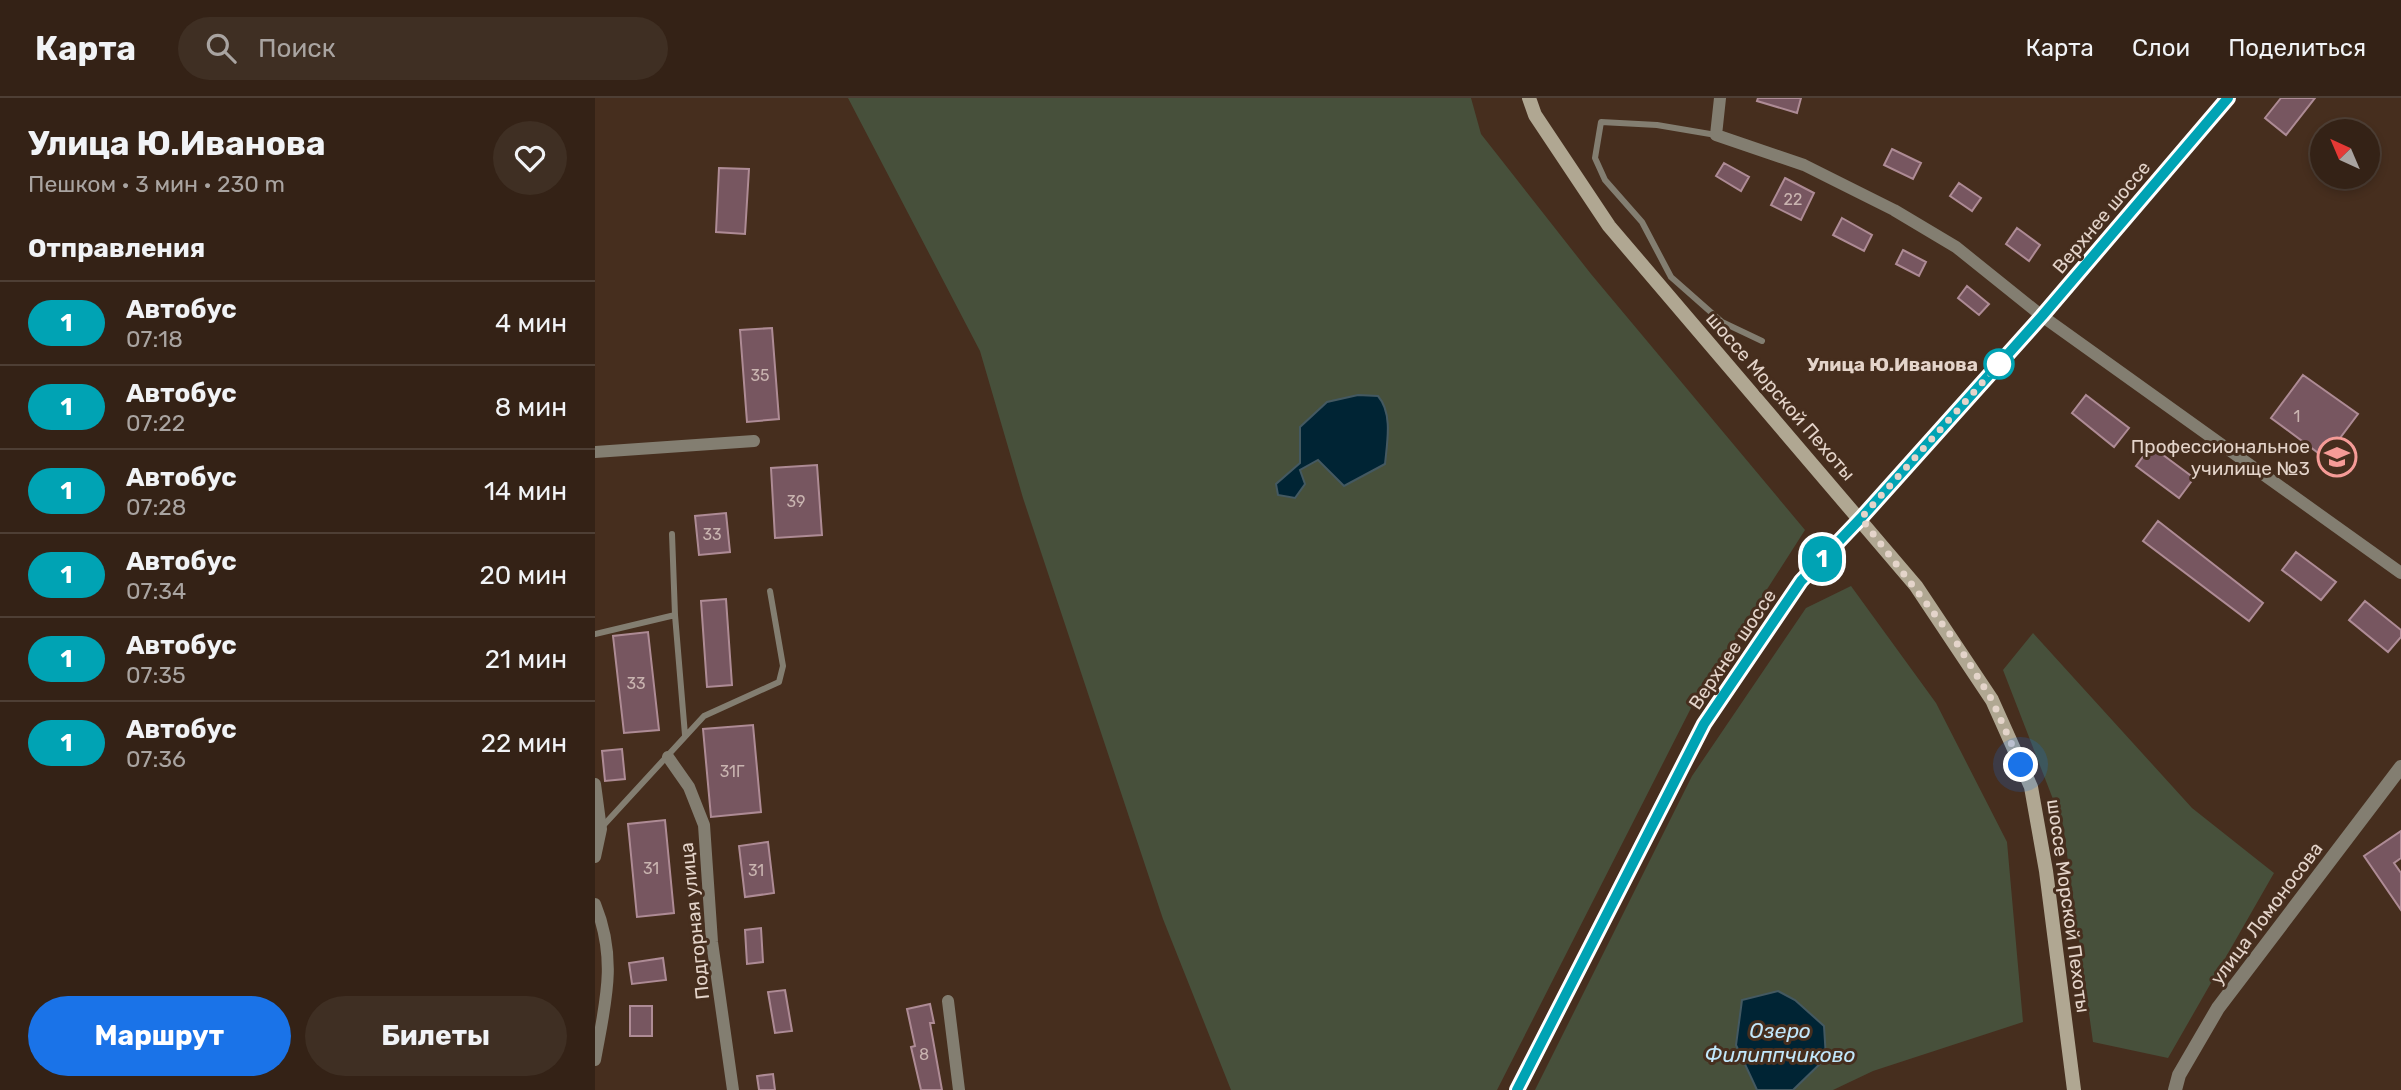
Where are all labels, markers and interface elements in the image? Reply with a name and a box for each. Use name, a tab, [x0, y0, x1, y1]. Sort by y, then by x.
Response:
search box	[178, 17, 668, 80]
text: Карта	[35, 29, 136, 68]
icon: search	[202, 29, 240, 67]
text: Поиск	[258, 33, 336, 64]
text: Карта	[2025, 34, 2094, 62]
text: Слои	[2132, 34, 2190, 62]
text: Поделиться	[2228, 34, 2366, 62]
north arrow	[2310, 119, 2380, 189]
map controls	[2310, 119, 2380, 189]
button: heart	[493, 121, 567, 195]
text: Улица Ю.Иванова	[28, 124, 326, 163]
street label: Верхнее шоссе	[2048, 156, 2155, 278]
text: Пешком · 3 мин · 230 m	[28, 170, 285, 198]
house number: 22	[1784, 190, 1802, 209]
text: Отправления	[28, 233, 205, 264]
text: Автобус	[126, 294, 237, 325]
text: 4 мин	[495, 308, 567, 339]
street label: шоссе Морской Пехоты	[1701, 308, 1860, 485]
text: 1	[61, 309, 72, 337]
text: 07:18	[126, 325, 183, 353]
marker: Улица Ю.Иванова	[1984, 349, 2014, 379]
place label: Улица Ю.Иванова	[1807, 353, 1978, 376]
house number: 35	[750, 366, 770, 385]
text: Автобус	[126, 378, 237, 409]
text: 8 мин	[495, 392, 567, 423]
text: 1	[61, 393, 72, 421]
house number: 1	[2294, 407, 2300, 426]
text: 07:22	[126, 409, 185, 437]
place label: Профессиональное училище №3	[2131, 435, 2310, 480]
school or university icon: Профессиональное училище №3	[2316, 436, 2358, 478]
text: Автобус	[126, 462, 237, 493]
text: 14 мин	[484, 476, 567, 507]
text: 1	[61, 477, 72, 505]
house number: 39	[786, 492, 806, 511]
text: 07:28	[126, 493, 186, 521]
house number: 33	[702, 525, 722, 544]
line badge: 1	[1799, 536, 1845, 582]
text: 1	[1816, 545, 1828, 573]
text: Автобус	[126, 546, 237, 577]
text: 20 мин	[479, 560, 567, 591]
text: 1	[61, 561, 72, 589]
text: 07:34	[126, 577, 186, 605]
street label: Верхнее шоссе	[1684, 585, 1781, 714]
text: Автобус	[126, 630, 237, 661]
text: 21 мин	[485, 644, 567, 675]
text: 1	[61, 645, 72, 673]
text: 07:35	[126, 661, 186, 689]
house number: 33	[626, 674, 646, 693]
text: Автобус	[126, 714, 237, 745]
text: 22 мин	[481, 728, 567, 759]
text: 1	[61, 729, 72, 757]
text: 07:36	[126, 745, 186, 773]
your location	[2003, 747, 2038, 782]
house number: 31Г	[720, 762, 745, 781]
street label: шоссе Морской Пехоты	[2042, 798, 2095, 1014]
street label: улица Ломоносова	[2205, 837, 2327, 989]
street label: Подгорная улица	[675, 841, 714, 1001]
house number: 31	[643, 859, 659, 878]
house number: 31	[748, 861, 764, 880]
button: Маршрут	[28, 996, 291, 1076]
button: Билеты	[305, 996, 567, 1076]
water label: Озеро Филиппчиково	[1704, 1018, 1856, 1067]
house number: 8	[919, 1045, 929, 1064]

